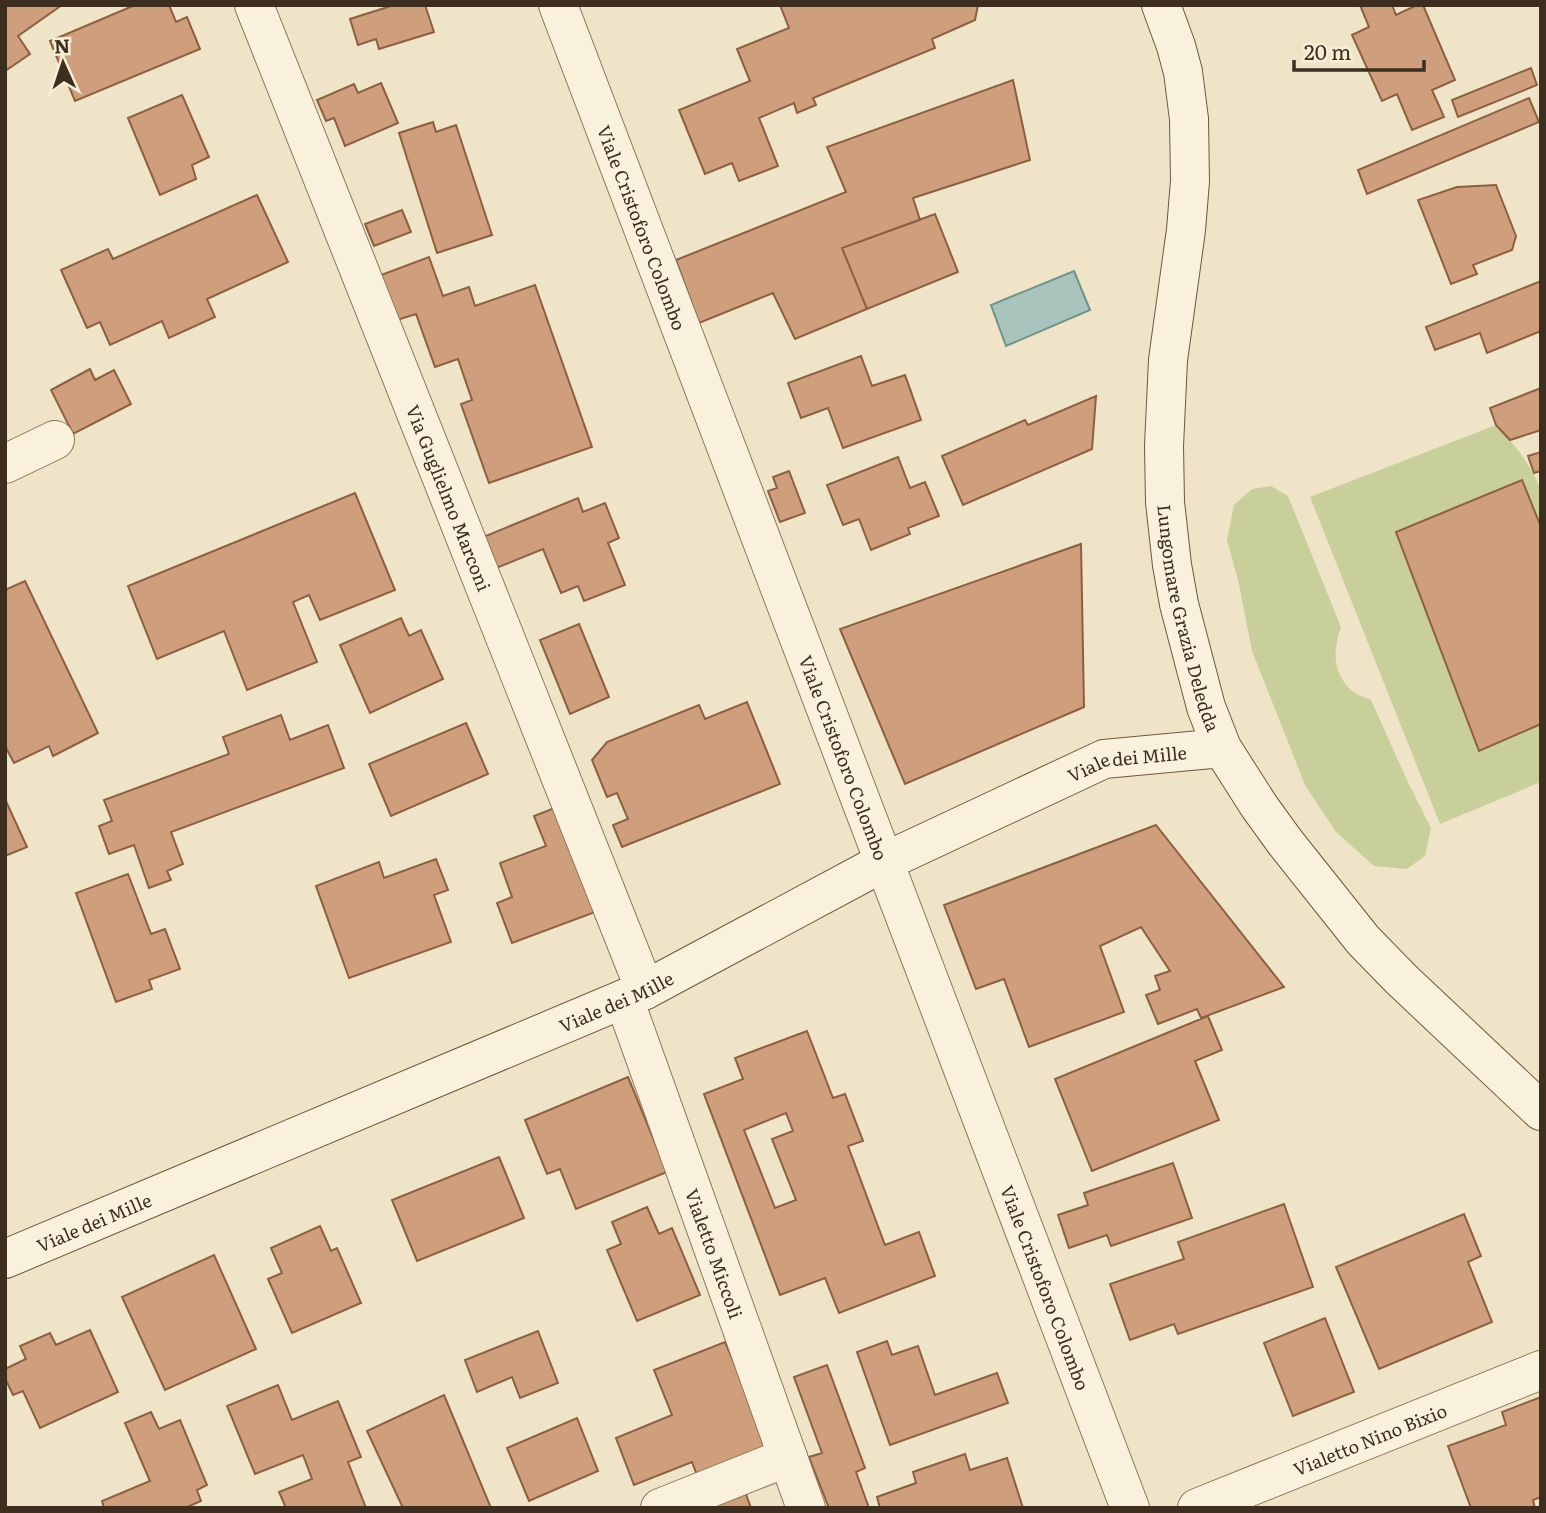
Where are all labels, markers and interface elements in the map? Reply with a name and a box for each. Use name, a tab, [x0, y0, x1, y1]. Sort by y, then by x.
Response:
north arrow	[28, 28, 98, 98]
scale bar	[1294, 28, 1424, 72]
text: N	[53, 31, 71, 59]
text: 20 m	[1304, 35, 1351, 66]
street label: Viale Cristoforo Colombo	[591, 121, 694, 334]
street label: Via Guglielmo Marconi	[400, 400, 499, 595]
street label: Lungomare Grazia Deledda	[1152, 503, 1228, 736]
street label: Viale Cristoforo Colombo	[793, 651, 896, 864]
street label: Viale dei Mille	[1062, 738, 1188, 788]
street label: Viale dei Mille	[555, 964, 678, 1038]
street label: Viale Cristoforo Colombo	[995, 1181, 1097, 1394]
street label: Vialetto Miccoli	[679, 1185, 751, 1322]
street label: Viale dei Mille	[32, 1186, 155, 1258]
street label: Vialetto Nino Bixio	[1289, 1396, 1451, 1482]

